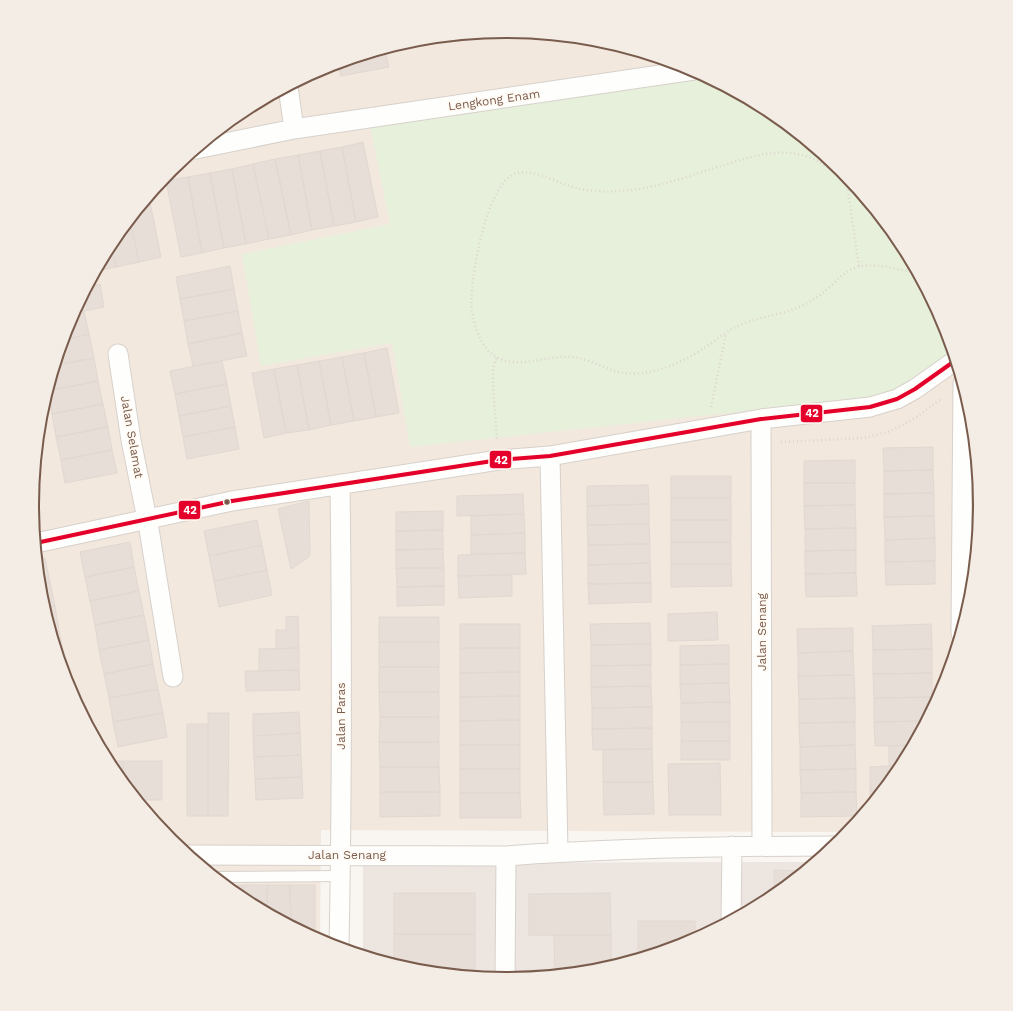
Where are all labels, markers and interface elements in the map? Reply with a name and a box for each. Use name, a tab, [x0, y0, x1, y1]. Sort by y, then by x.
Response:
street label: Lengkong Enam	[447, 87, 541, 113]
street label: Jalan Selamat	[118, 395, 146, 479]
line badge: 42	[800, 404, 823, 423]
text: 42	[805, 407, 819, 420]
line badge: 42	[489, 450, 512, 469]
text: 42	[494, 454, 508, 467]
unlabelled marker	[222, 497, 232, 507]
line badge: 42	[178, 500, 201, 520]
text: 42	[183, 504, 197, 517]
street label: Jalan Senang	[755, 592, 769, 671]
street label: Jalan Paras	[334, 682, 348, 750]
street label: Jalan Senang	[308, 848, 387, 862]

